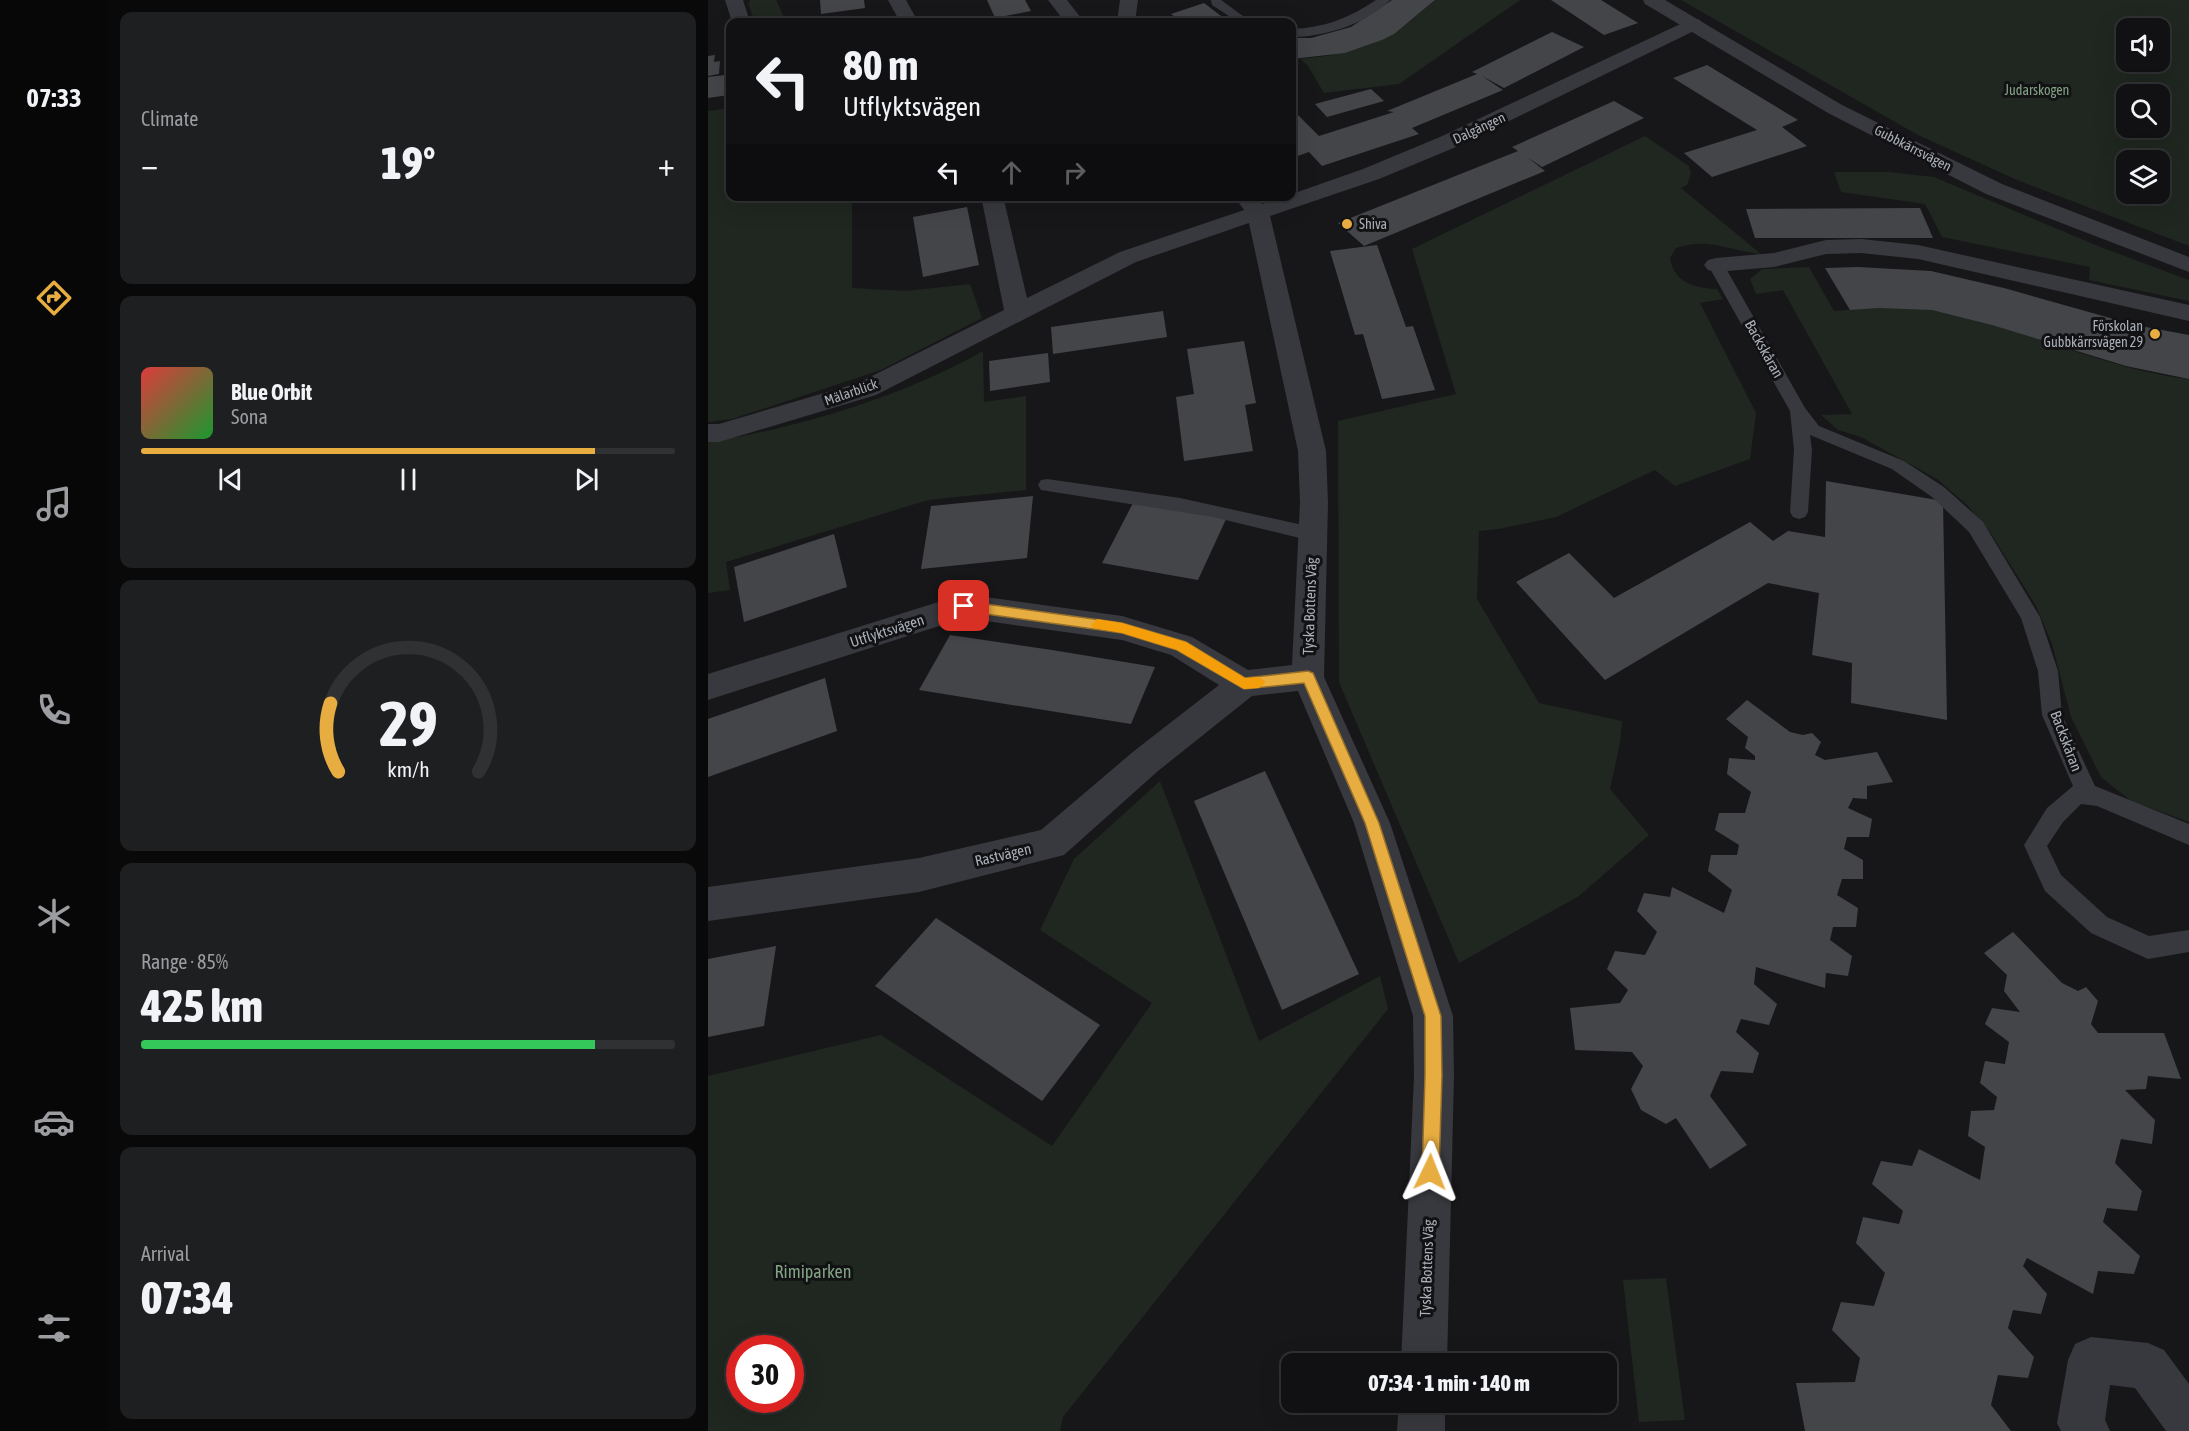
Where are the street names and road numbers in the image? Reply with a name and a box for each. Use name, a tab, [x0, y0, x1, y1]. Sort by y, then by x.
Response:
street label: Dalgången	[1450, 109, 1508, 147]
street label: Gubbkärrsvägen	[1872, 122, 1954, 174]
street label: Backskåran	[1742, 317, 1787, 381]
street label: Mälarblick	[822, 375, 880, 409]
street label: Tyska Bottens Väg	[1299, 556, 1320, 655]
street label: Utflyktsvägen	[848, 611, 926, 650]
street label: Backskåran	[2047, 708, 2086, 774]
street label: Rastvägen	[973, 840, 1033, 869]
street label: Tyska Bottens Väg	[1416, 1218, 1437, 1317]

